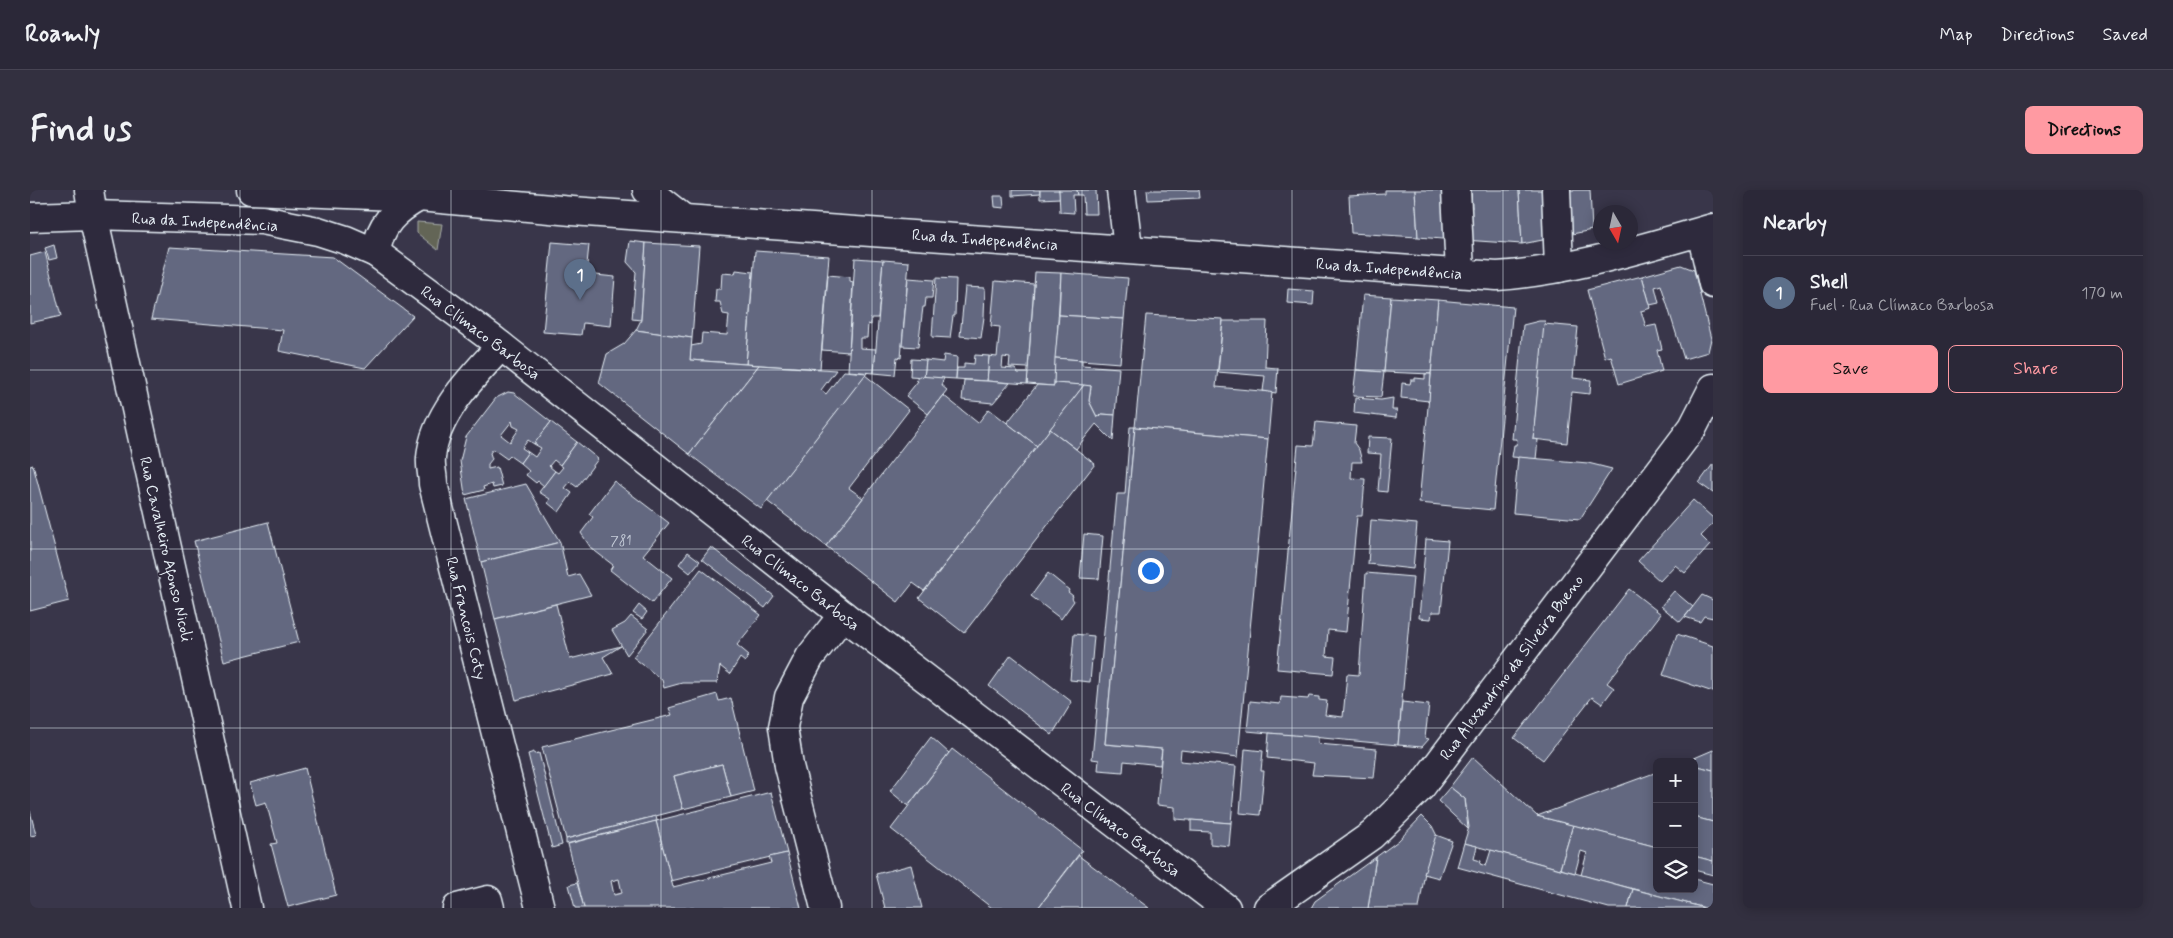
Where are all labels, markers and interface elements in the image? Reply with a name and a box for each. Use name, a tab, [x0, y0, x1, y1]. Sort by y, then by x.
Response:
text: Roamly	[25, 19, 100, 50]
text: Map	[1940, 23, 1973, 47]
text: Directions	[2001, 23, 2075, 47]
text: Saved	[2103, 23, 2148, 47]
button: Directions	[2025, 106, 2143, 154]
text: Find us	[30, 107, 132, 153]
north arrow	[1593, 205, 1638, 250]
street label: Rua da Independência	[131, 208, 279, 237]
text: Nearby	[1763, 209, 1827, 237]
street label: Rua da Independência	[911, 225, 1059, 256]
street label: Rua da Independência	[1315, 254, 1463, 285]
pin: 1	[564, 259, 596, 300]
text: Shell	[1810, 270, 1848, 295]
street label: Rua Clímaco Barbosa	[416, 281, 544, 385]
text: 1	[1775, 283, 1783, 304]
text: 170 m	[2081, 283, 2123, 304]
text: Fuel · Rua Clímaco Barbosa	[1810, 295, 1994, 316]
button: Save	[1763, 345, 1938, 393]
button: Share	[1948, 345, 2123, 393]
street label: Rua Cavalheiro Afonso Nicoli	[132, 455, 197, 644]
street label: Rua Clímaco Barbosa	[737, 530, 864, 636]
house number: 781	[610, 532, 632, 550]
street label: Rua Francois Coty	[440, 555, 491, 682]
your location	[1138, 558, 1164, 584]
street label: Rua Alexandrino da Silveira Bueno	[1435, 571, 1589, 765]
map controls	[1653, 758, 1698, 893]
button: +	[1653, 758, 1698, 803]
street label: Rua Clímaco Barbosa	[1056, 778, 1184, 882]
button: −	[1653, 803, 1698, 848]
button: layers	[1653, 848, 1698, 893]

